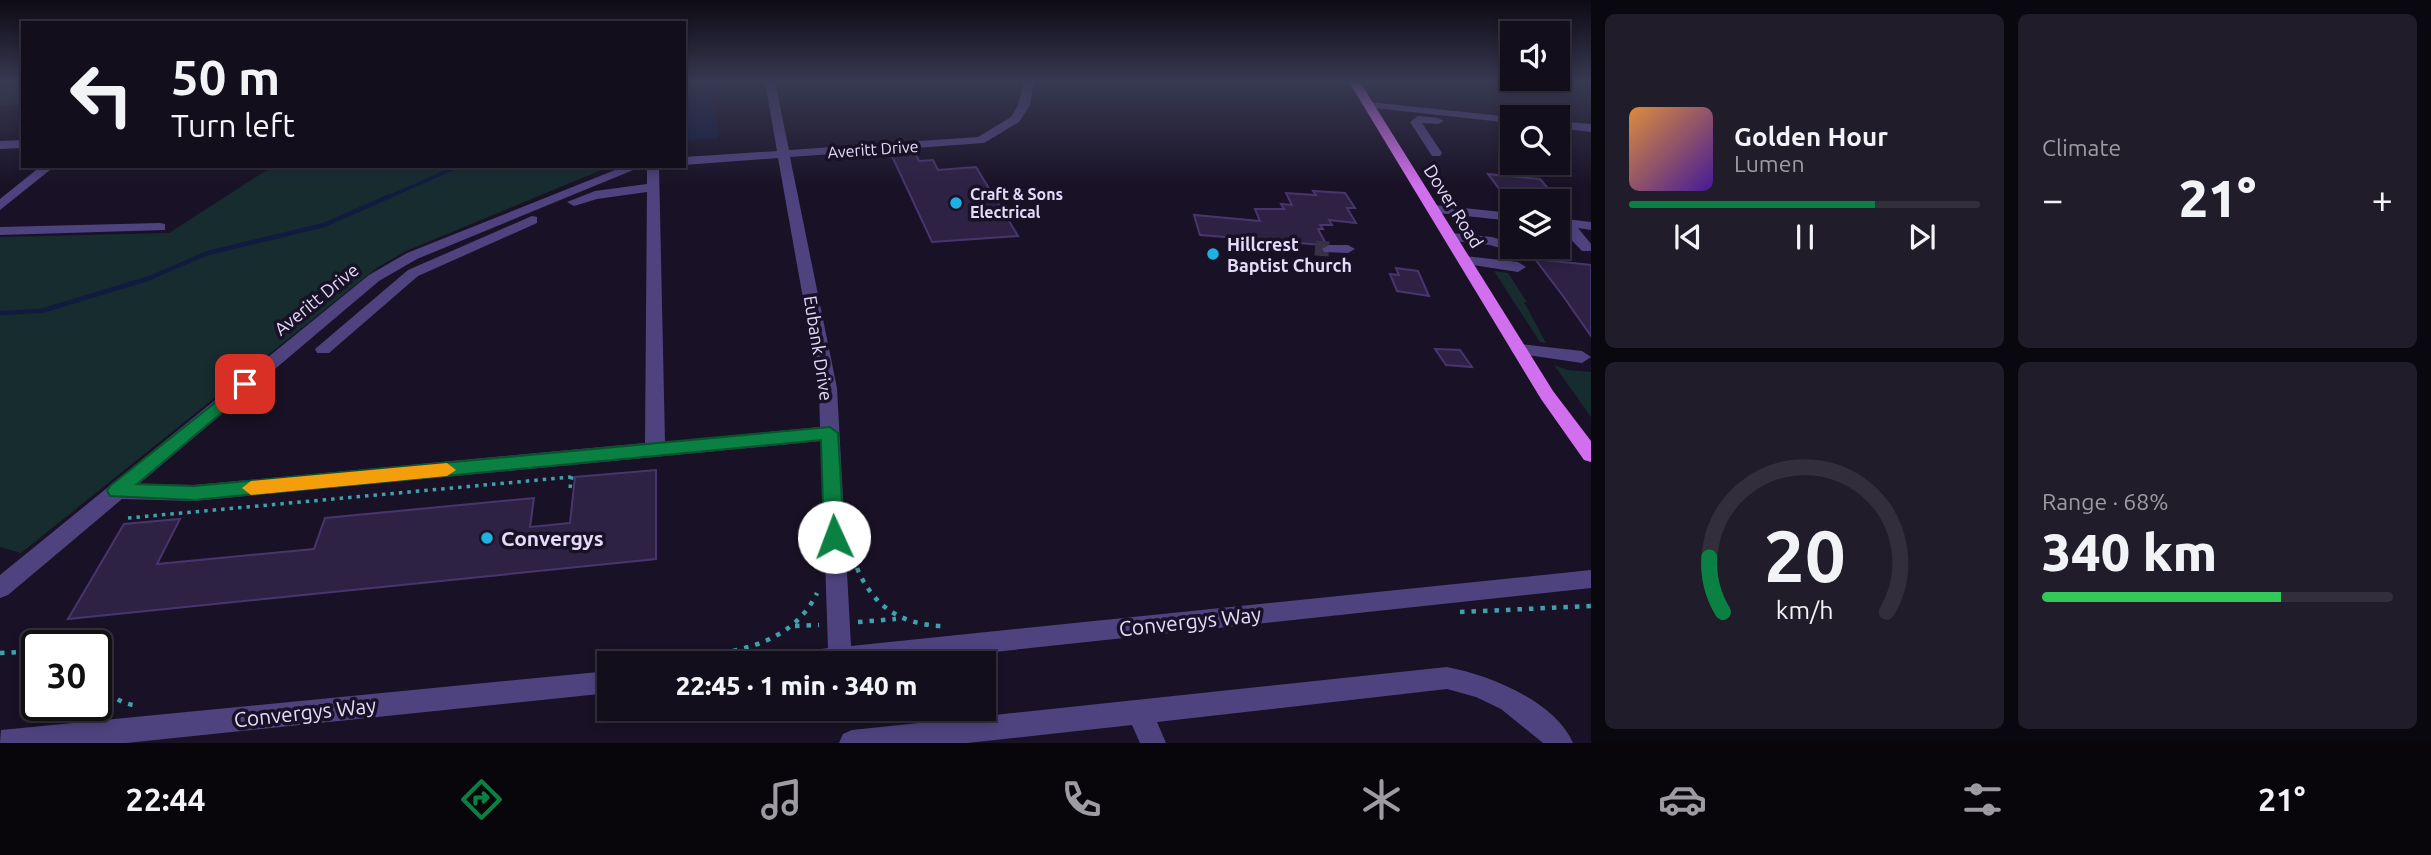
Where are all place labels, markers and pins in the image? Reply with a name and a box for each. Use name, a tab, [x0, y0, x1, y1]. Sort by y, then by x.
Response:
place label: Craft & Sons Electrical	[970, 185, 1063, 221]
marker: Craft & Sons Electrical	[948, 195, 964, 211]
place label: Hillcrest Baptist Church	[1227, 234, 1352, 275]
marker: Hillcrest Baptist Church	[1205, 246, 1221, 262]
pin	[215, 354, 275, 414]
place label: Convergys	[501, 526, 604, 550]
marker: Convergys	[479, 530, 495, 546]

